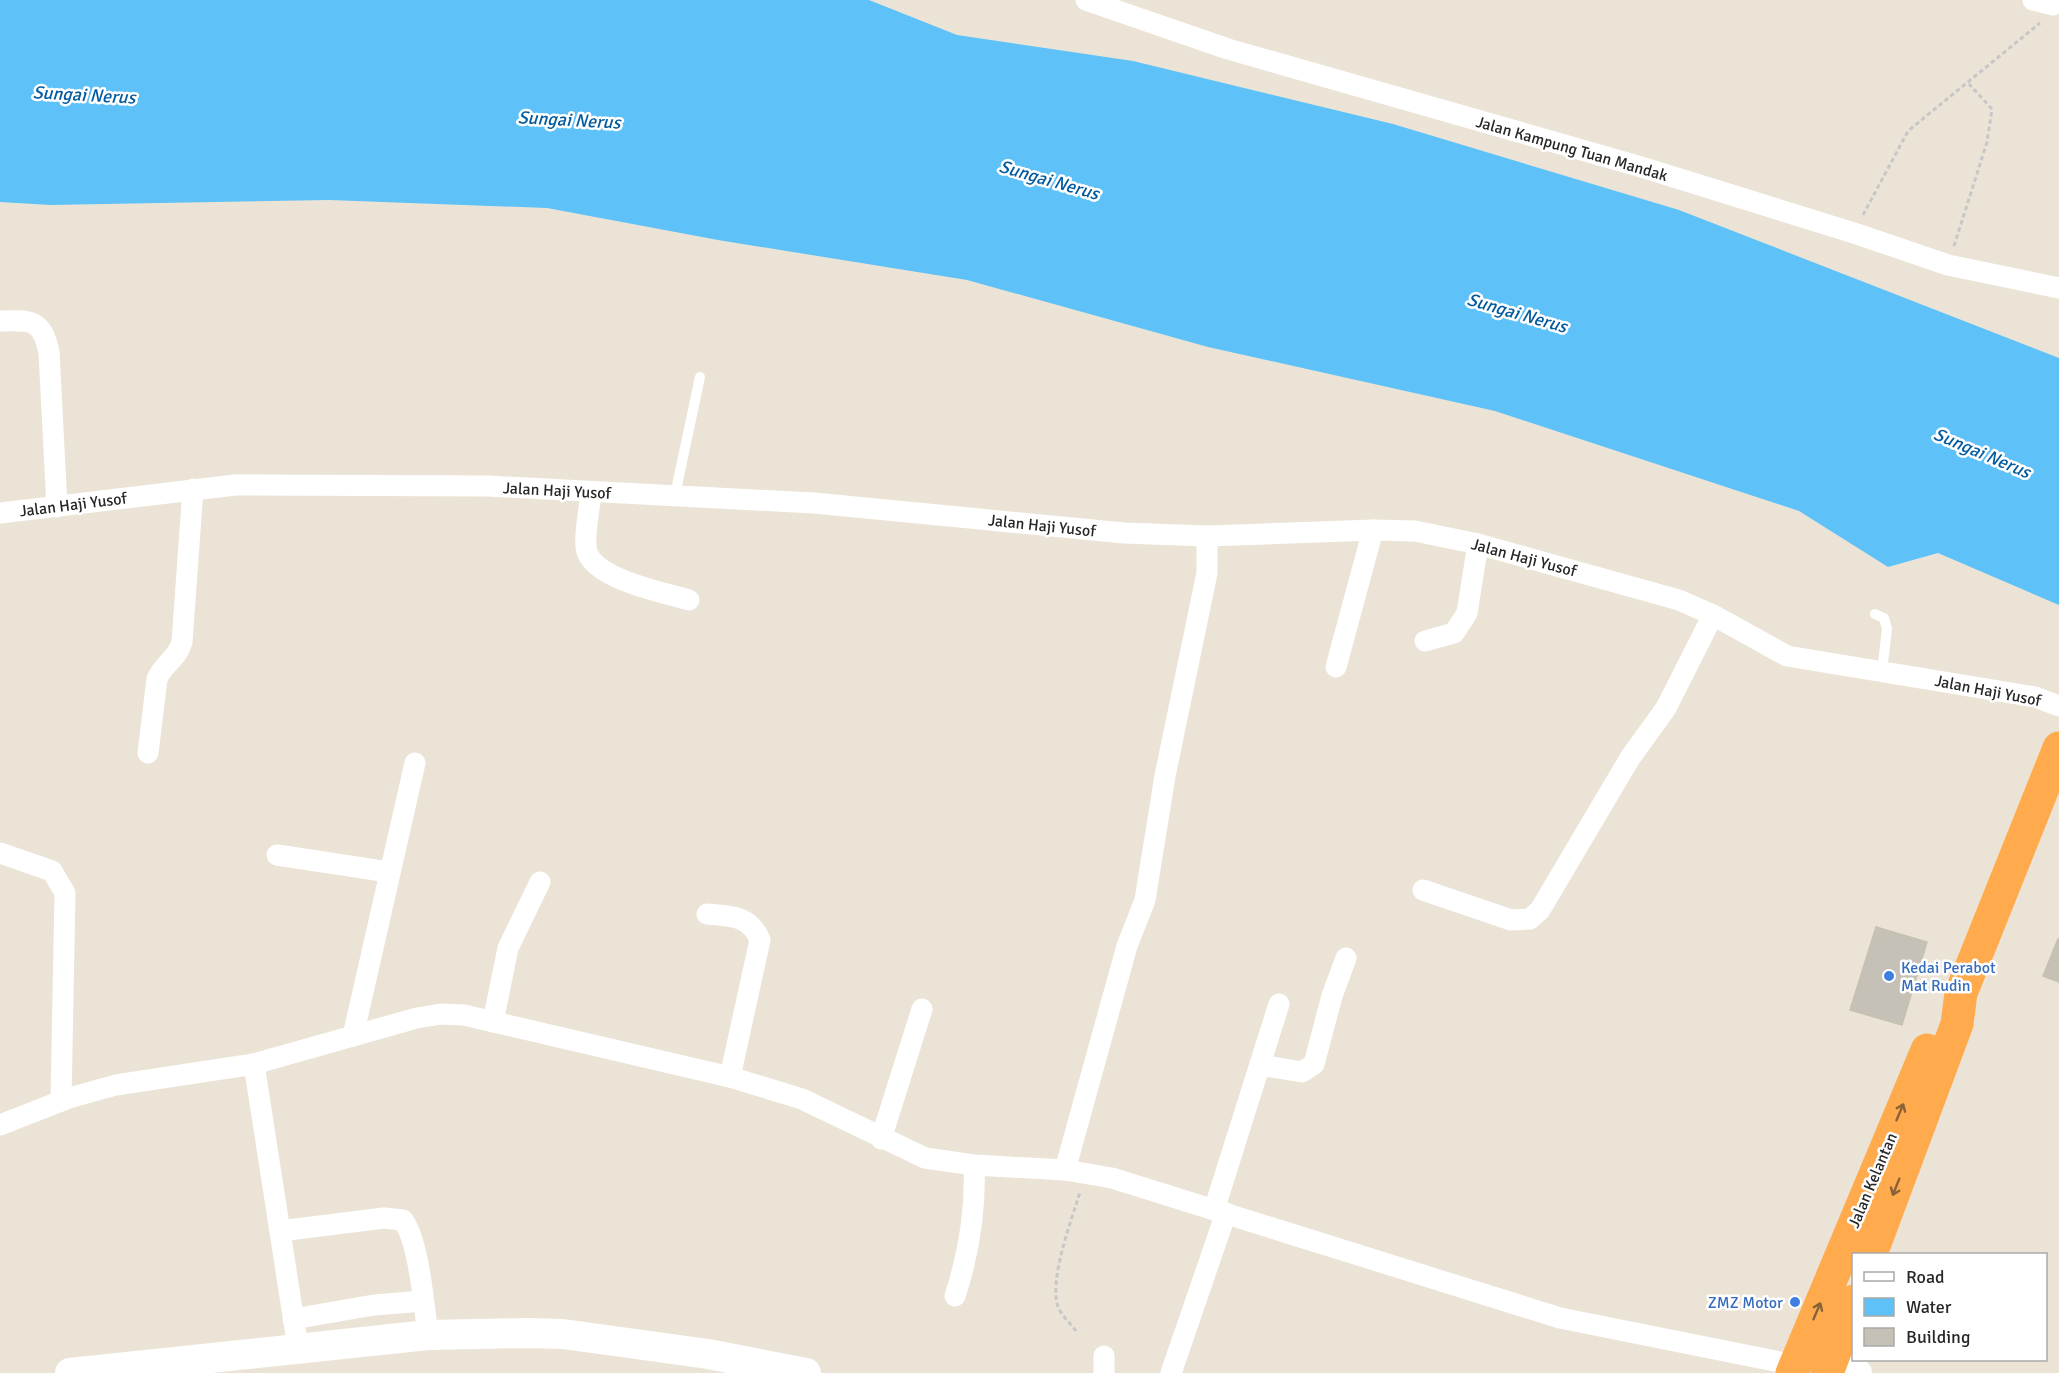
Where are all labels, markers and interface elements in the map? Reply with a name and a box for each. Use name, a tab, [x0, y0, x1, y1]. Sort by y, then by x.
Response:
water label: Sungai Nerus	[32, 81, 138, 109]
water label: Sungai Nerus	[517, 106, 623, 134]
street label: Jalan Kampung Tuan Mandak	[1474, 112, 1670, 186]
water label: Sungai Nerus	[997, 155, 1103, 205]
water label: Sungai Nerus	[1465, 288, 1571, 338]
water label: Sungai Nerus	[1930, 423, 2036, 484]
street label: Jalan Haji Yusof	[503, 478, 612, 504]
street label: Jalan Haji Yusof	[18, 488, 129, 521]
street label: Jalan Haji Yusof	[987, 510, 1097, 542]
street label: Jalan Haji Yusof	[1469, 534, 1579, 582]
street label: Jalan Haji Yusof	[1933, 671, 2043, 711]
place label: Kedai Perabot Mat Rudin	[1901, 958, 1996, 996]
marker: Kedai Perabot Mat Rudin	[1882, 969, 1896, 983]
one-way arrow	[1895, 1103, 1906, 1121]
street label: Jalan Kelantan	[1844, 1130, 1902, 1231]
one-way arrow	[1890, 1178, 1901, 1196]
legend	[1852, 1253, 2047, 1361]
text: Road	[1906, 1266, 1945, 1288]
place label: ZMZ Motor	[1708, 1293, 1783, 1313]
marker: ZMZ Motor	[1788, 1295, 1802, 1309]
text: Water	[1906, 1296, 1952, 1318]
one-way arrow	[1812, 1302, 1823, 1321]
text: Building	[1906, 1326, 1970, 1348]

